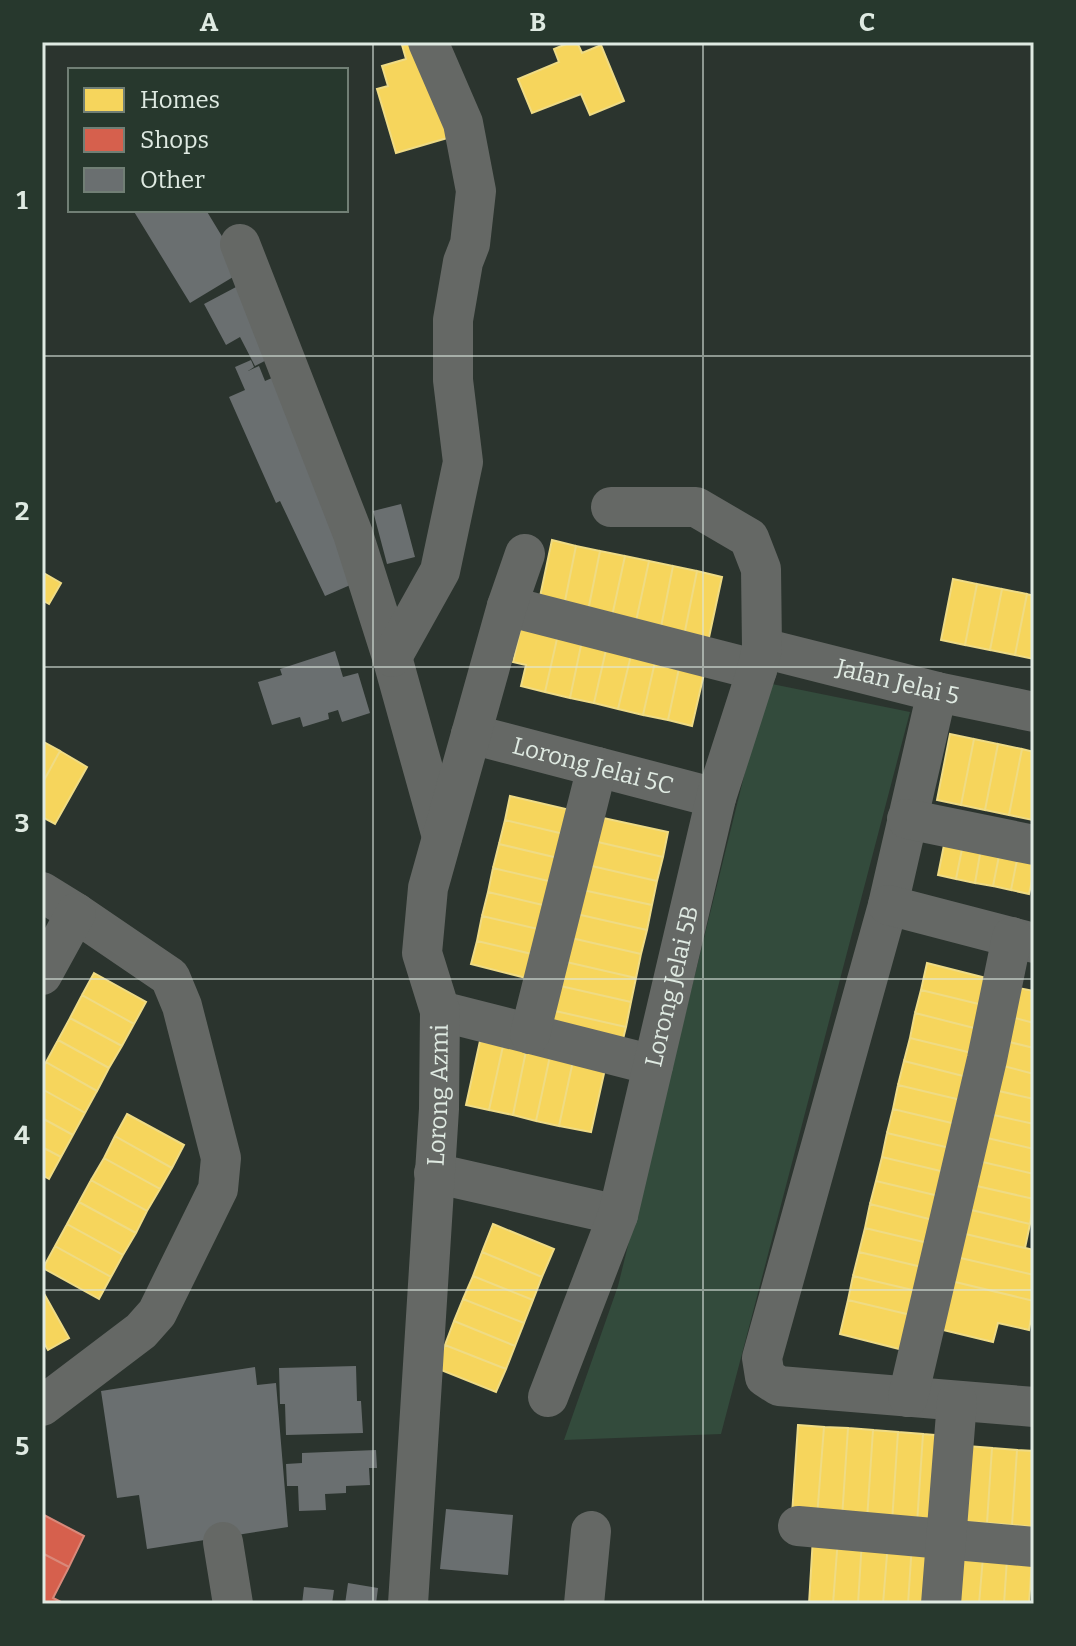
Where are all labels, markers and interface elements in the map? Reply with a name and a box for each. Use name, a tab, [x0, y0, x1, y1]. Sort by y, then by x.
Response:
text: A	[200, 7, 219, 38]
text: B	[530, 7, 546, 38]
text: C	[859, 7, 875, 38]
legend	[68, 68, 348, 212]
text: Homes	[140, 86, 220, 114]
text: Shops	[140, 126, 209, 154]
text: Other	[140, 166, 205, 194]
text: 1	[16, 185, 28, 216]
text: 2	[15, 496, 29, 527]
street label: Jalan Jelai 5	[832, 653, 962, 710]
street label: Lorong Jelai 5C	[510, 731, 676, 800]
text: 3	[15, 808, 29, 839]
street label: Lorong Jelai 5B	[639, 903, 704, 1070]
street label: Lorong Azmi	[421, 1024, 454, 1167]
text: 4	[14, 1120, 30, 1151]
text: 5	[15, 1431, 29, 1462]

